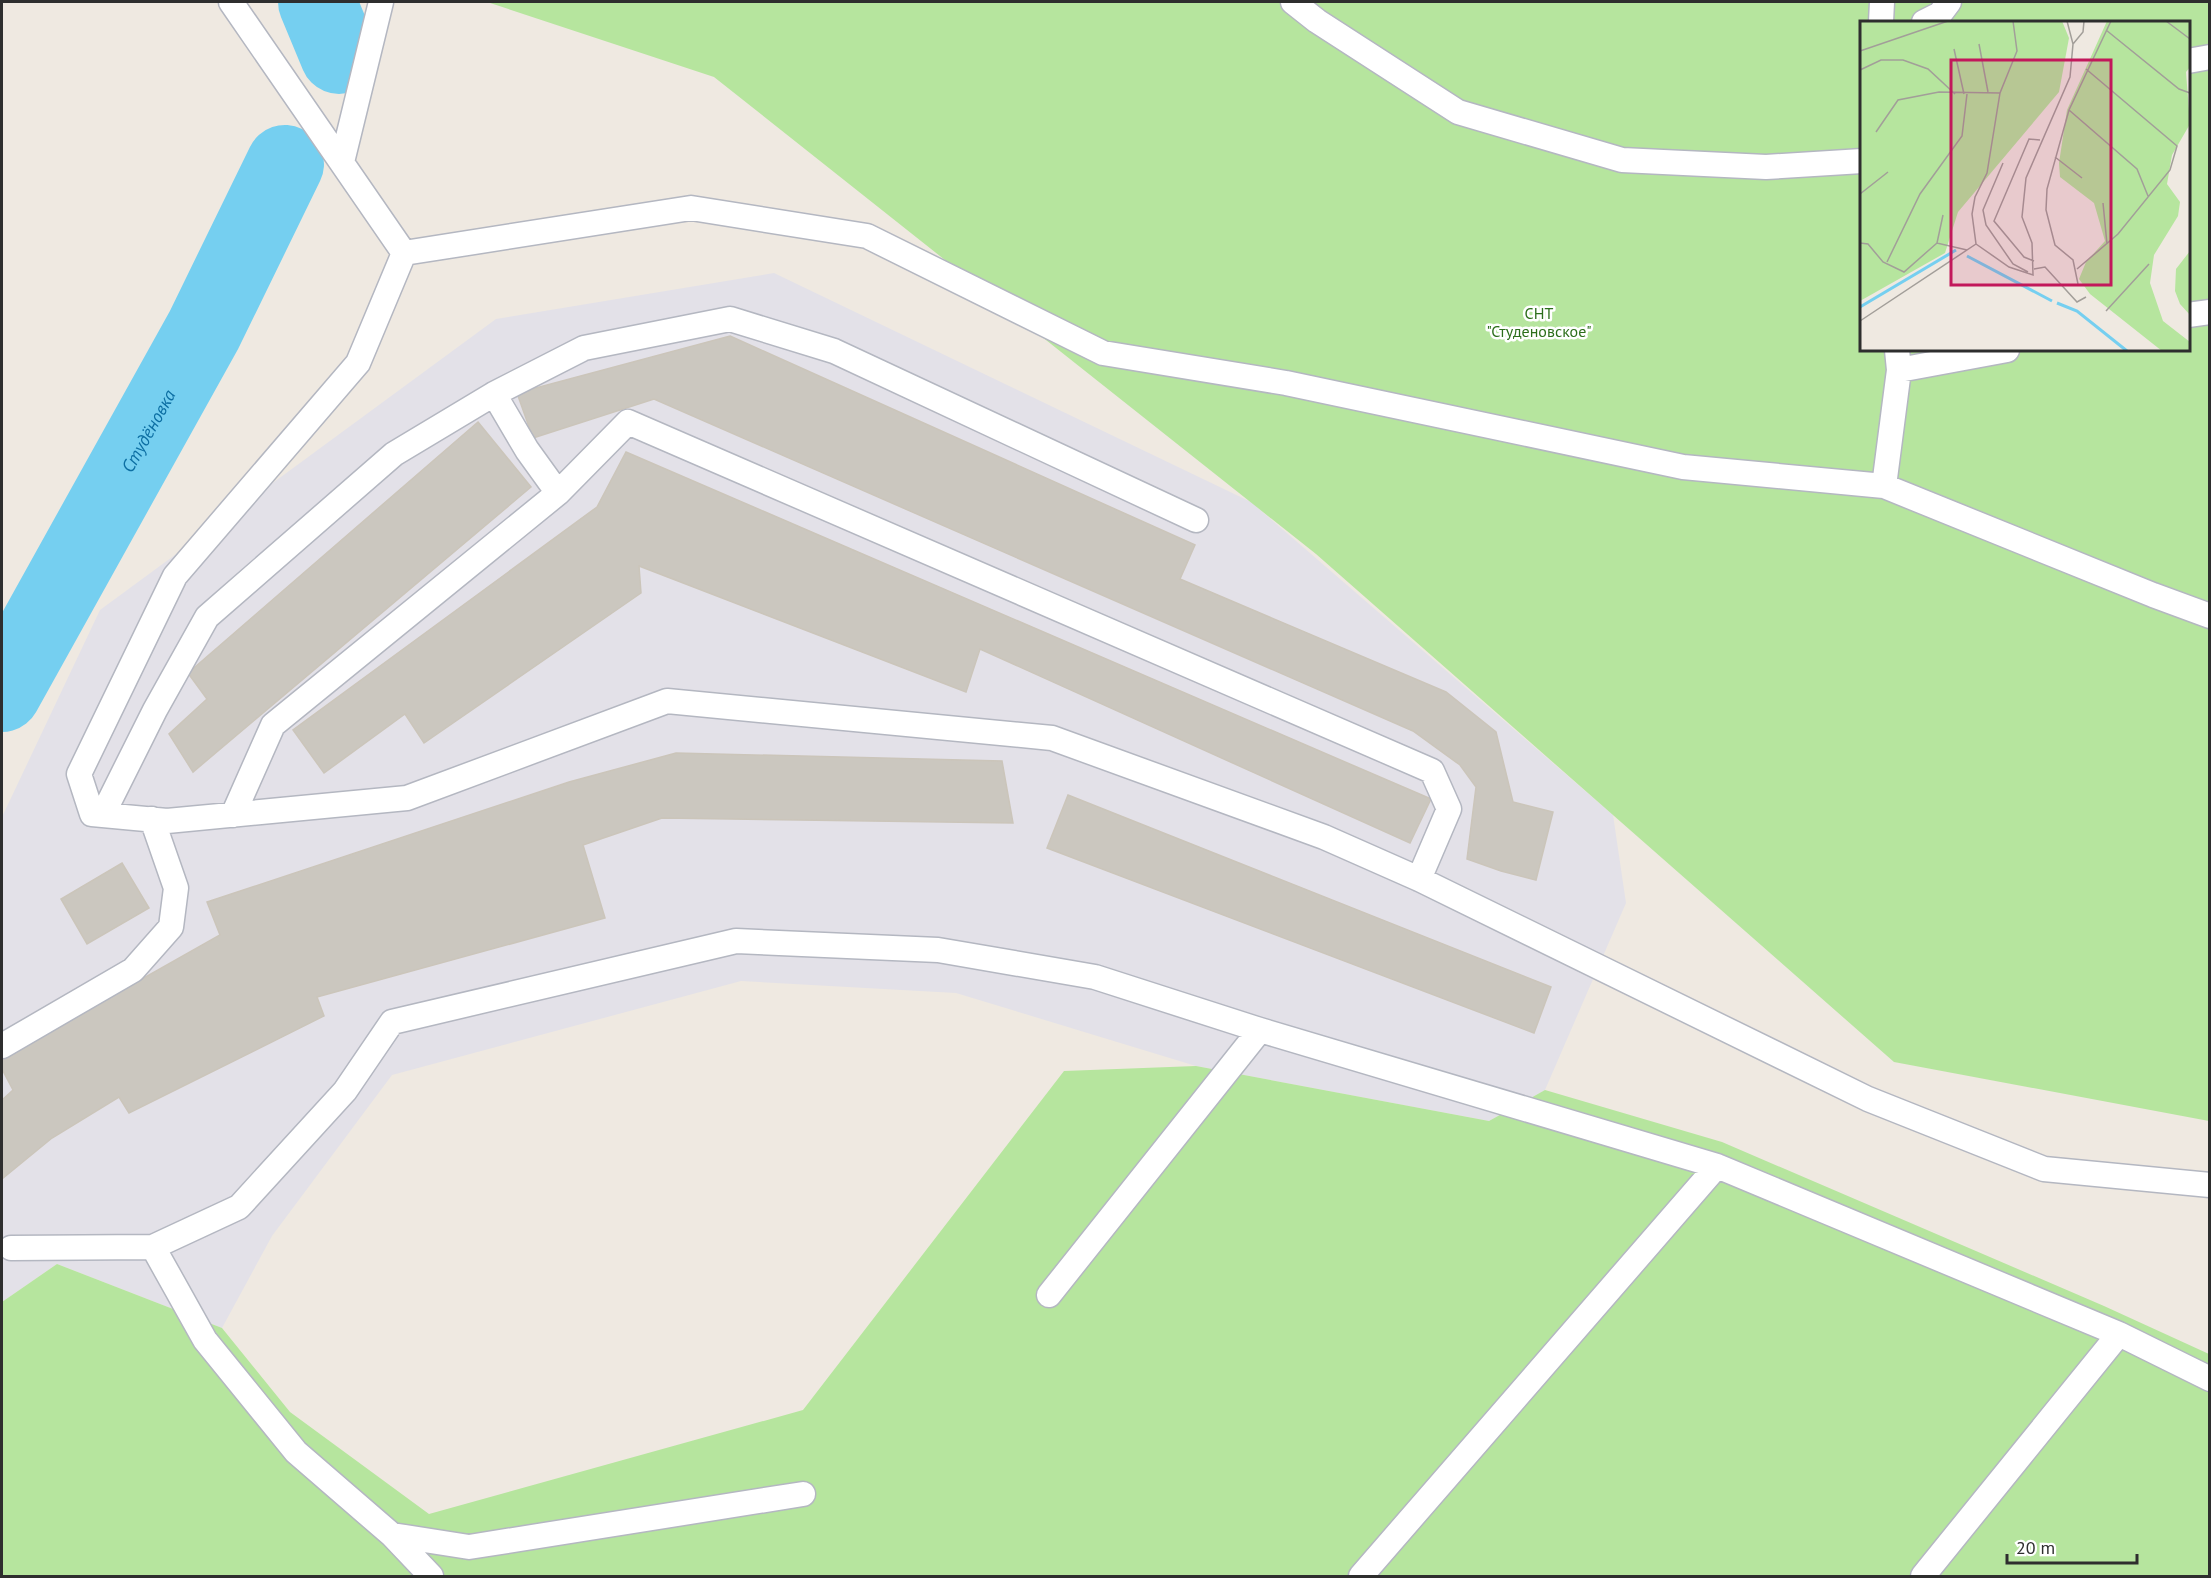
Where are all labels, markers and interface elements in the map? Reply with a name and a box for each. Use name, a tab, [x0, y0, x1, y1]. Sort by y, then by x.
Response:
inset map	[1860, 21, 2190, 351]
park label: СНТ "Студеновское"	[1486, 303, 1592, 341]
water label: Студёновка	[116, 385, 180, 476]
scale bar	[2007, 1527, 2138, 1565]
text: 20 m	[2016, 1536, 2055, 1559]

